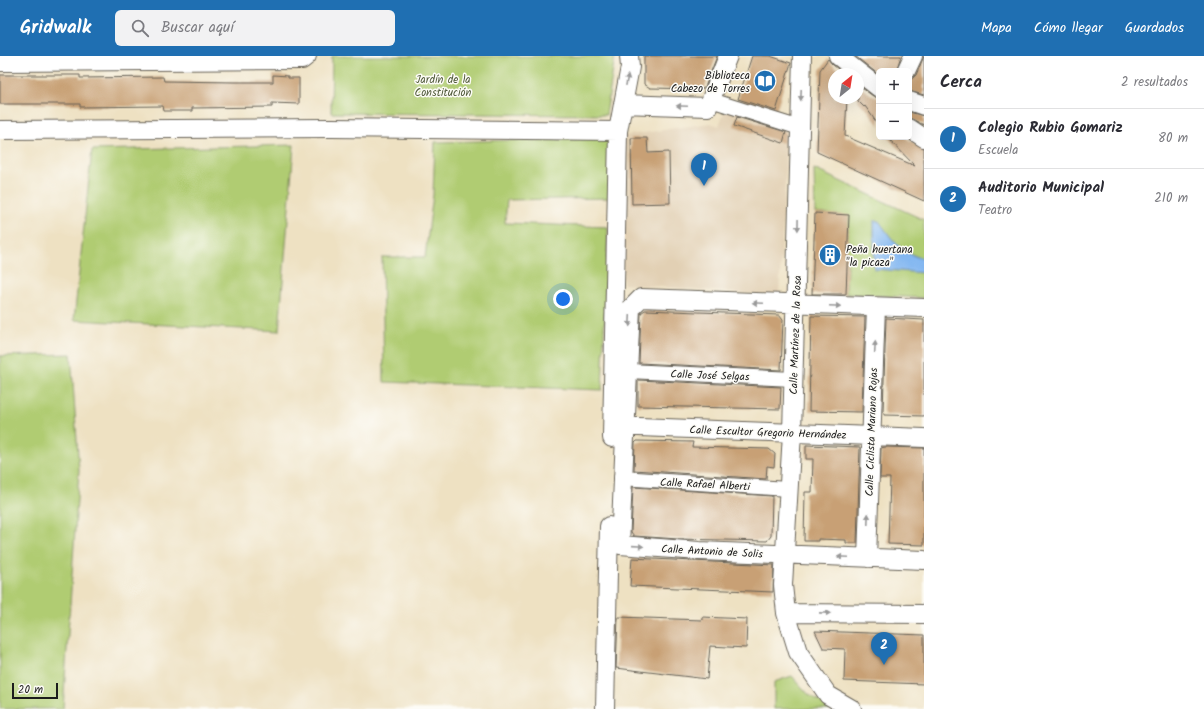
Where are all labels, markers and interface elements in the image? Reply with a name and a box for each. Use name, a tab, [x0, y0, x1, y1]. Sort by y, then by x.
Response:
search box	[115, 10, 395, 46]
text: Gridwalk	[20, 13, 91, 43]
text: Buscar aquí	[161, 16, 234, 40]
icon: search	[129, 17, 151, 39]
text: Mapa	[981, 17, 1012, 39]
text: Cómo llegar	[1034, 17, 1103, 39]
text: Guardados	[1125, 17, 1184, 39]
place label: Biblioteca Cabezo de Torres	[671, 67, 750, 98]
library icon: Biblioteca Cabezo de Torres	[752, 68, 778, 94]
north arrow	[828, 68, 864, 104]
map controls	[876, 68, 912, 140]
button: +	[876, 68, 912, 104]
text: Cerca	[940, 69, 982, 96]
park label: Jardín de la Constitución	[415, 71, 472, 102]
text: 2 resultados	[1121, 72, 1188, 93]
one-way arrow	[625, 74, 631, 86]
one-way arrow	[798, 89, 804, 102]
one-way arrow	[675, 103, 688, 109]
button: −	[876, 104, 912, 140]
text: Colegio Rubio Gomariz	[978, 116, 1123, 140]
text: 1	[951, 128, 955, 149]
text: 80 m	[1158, 128, 1188, 149]
text: Escuela	[978, 140, 1018, 161]
pin: 1	[691, 153, 717, 186]
text: Auditorio Municipal	[978, 176, 1104, 200]
text: 2	[949, 188, 957, 209]
text: 210 m	[1154, 188, 1188, 209]
text: Teatro	[978, 200, 1012, 221]
one-way arrow	[795, 219, 801, 232]
place label: Peña huertana "la picaza"	[846, 241, 913, 272]
building icon: Peña huertana "la picaza"	[817, 242, 843, 268]
street label: Calle Martínez de la Rosa	[785, 275, 807, 395]
your location	[553, 289, 573, 309]
one-way arrow	[752, 300, 764, 307]
one-way arrow	[829, 303, 842, 309]
one-way arrow	[627, 315, 634, 327]
one-way arrow	[871, 341, 878, 353]
street label: Calle José Selgas	[670, 366, 750, 386]
street label: Calle Ciclista Mariano Rojas	[861, 367, 883, 497]
street label: Calle Escultor Gregorio Hernández	[689, 421, 847, 445]
street label: Calle Rafael Alberti	[660, 474, 751, 496]
one-way arrow	[865, 513, 872, 525]
street label: Calle Antonio de Solis	[661, 540, 764, 564]
one-way arrow	[632, 543, 644, 550]
one-way arrow	[837, 553, 849, 560]
one-way arrow	[819, 610, 832, 616]
pin: 2	[871, 632, 897, 665]
scale bar	[12, 681, 58, 700]
text: 20 m	[18, 681, 43, 699]

